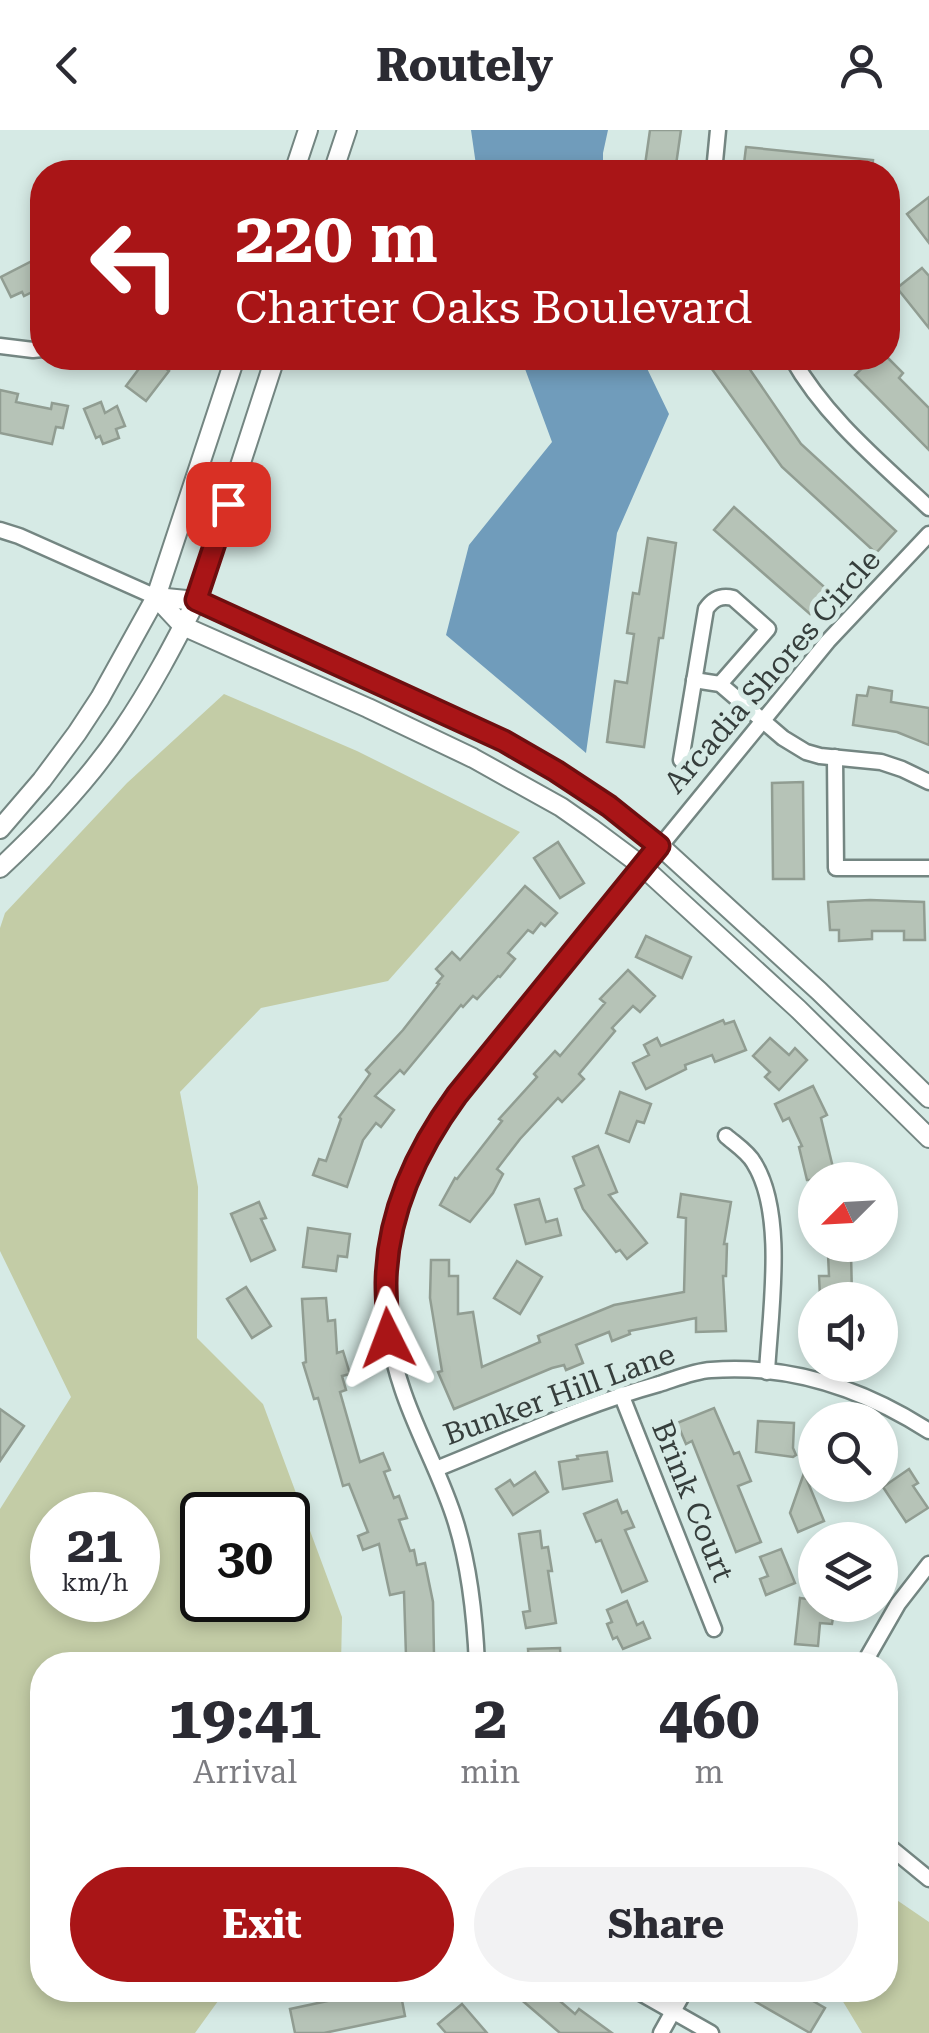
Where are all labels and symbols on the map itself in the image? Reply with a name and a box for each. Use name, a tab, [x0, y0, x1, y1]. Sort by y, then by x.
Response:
pin	[186, 462, 271, 547]
street label: Arcadia Shores Circle	[657, 542, 887, 800]
north arrow	[798, 1162, 898, 1262]
position arrow	[336, 1286, 440, 1390]
street label: Bunker Hill Lane	[439, 1336, 679, 1452]
street label: Brink Court	[645, 1416, 741, 1586]
speed limit sign: 30	[180, 1492, 310, 1622]

